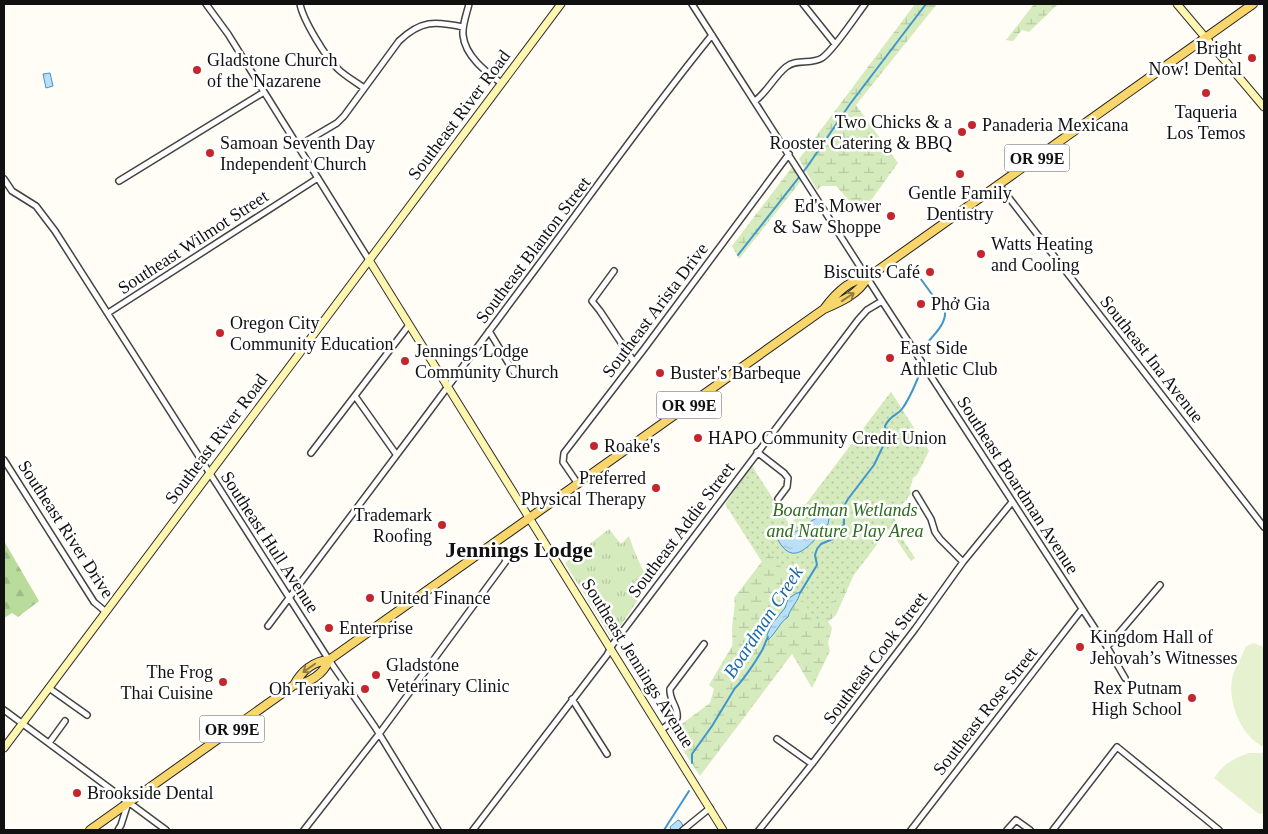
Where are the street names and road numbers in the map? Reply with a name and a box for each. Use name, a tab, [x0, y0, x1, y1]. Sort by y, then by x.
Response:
street label: Southeast River Road	[404, 46, 514, 184]
road number: OR 99E	[1004, 144, 1070, 172]
street label: Southeast Blanton Street	[471, 173, 595, 327]
street label: Southeast Wilmot Street	[114, 186, 272, 298]
street label: Southeast Arista Drive	[598, 239, 712, 381]
street label: Southeast Ina Avenue	[1096, 292, 1208, 426]
street label: Southeast River Road	[161, 370, 271, 508]
road number: OR 99E	[656, 392, 722, 418]
street label: Southeast Boardman Avenue	[953, 392, 1083, 578]
street label: Southeast River Drive	[14, 456, 118, 602]
street label: Southeast Addie Street	[624, 458, 738, 602]
street label: Southeast Hull Avenue	[217, 468, 323, 616]
street label: Southeast Jennings Avenue	[578, 575, 698, 751]
street label: Southeast Cook Street	[819, 588, 931, 728]
street label: Southeast Rose Street	[929, 643, 1041, 779]
road number: OR 99E	[200, 716, 264, 742]

